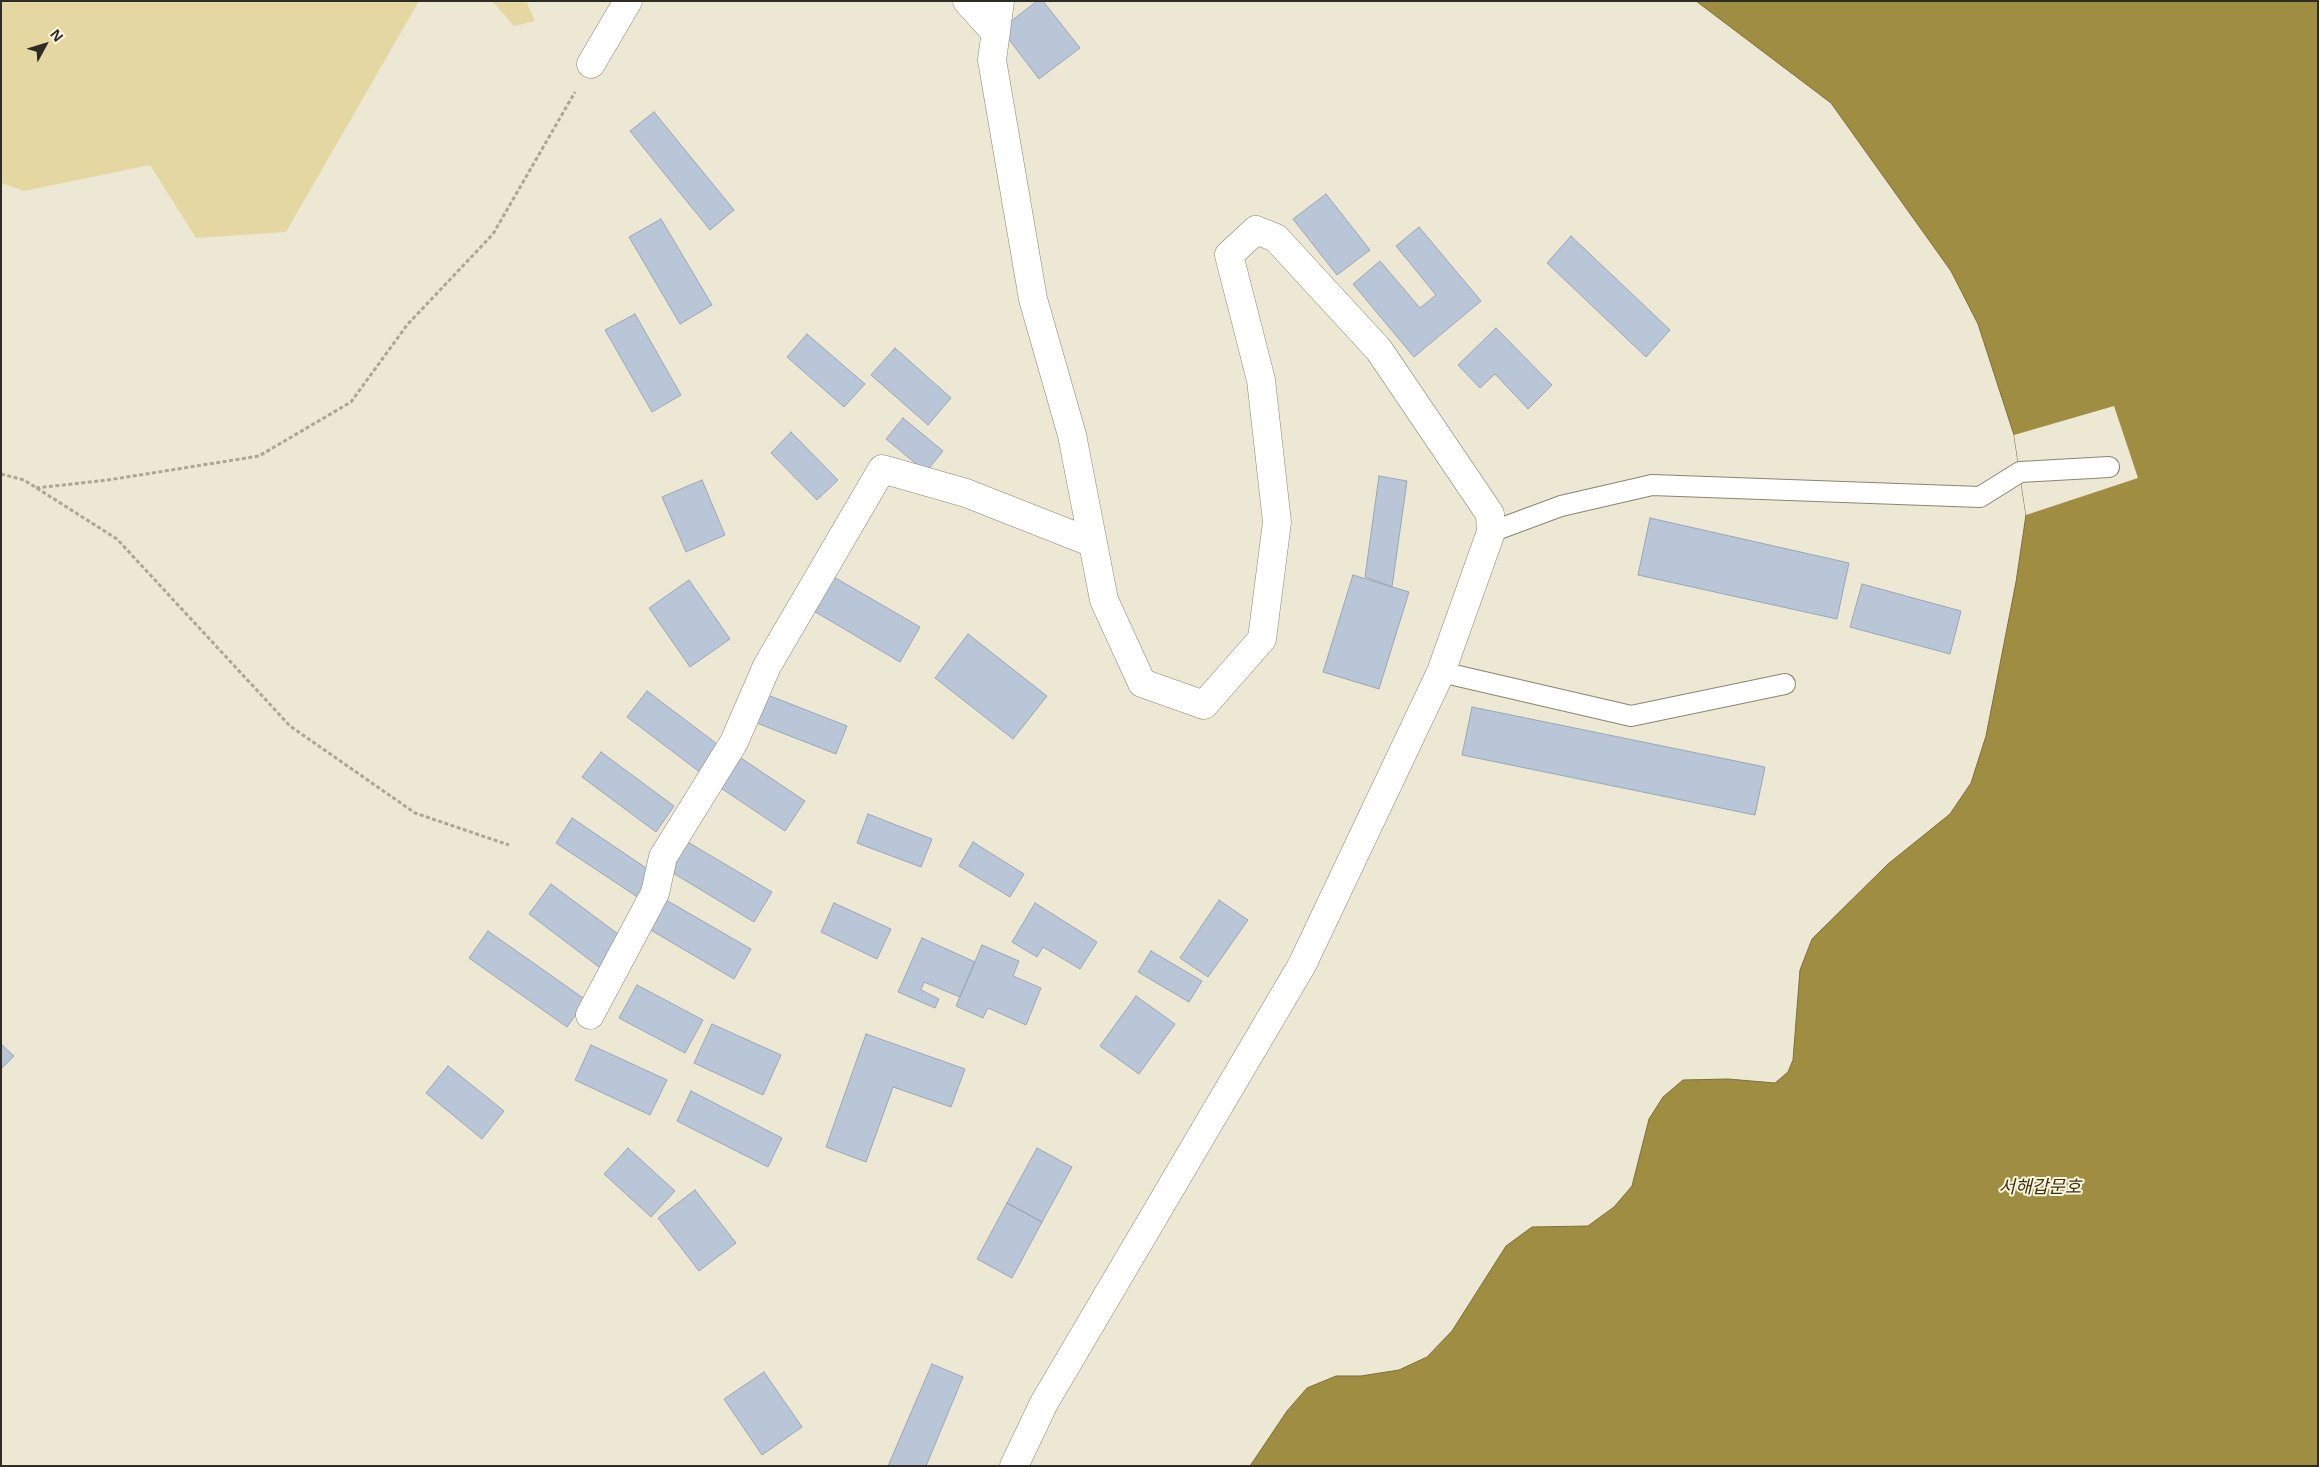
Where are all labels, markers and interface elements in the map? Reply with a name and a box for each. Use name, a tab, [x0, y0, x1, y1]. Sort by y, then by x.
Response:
north arrow	[20, 20, 70, 70]
text: N	[46, 25, 68, 46]
water label: 서해갑문호	[1999, 1177, 2081, 1199]

